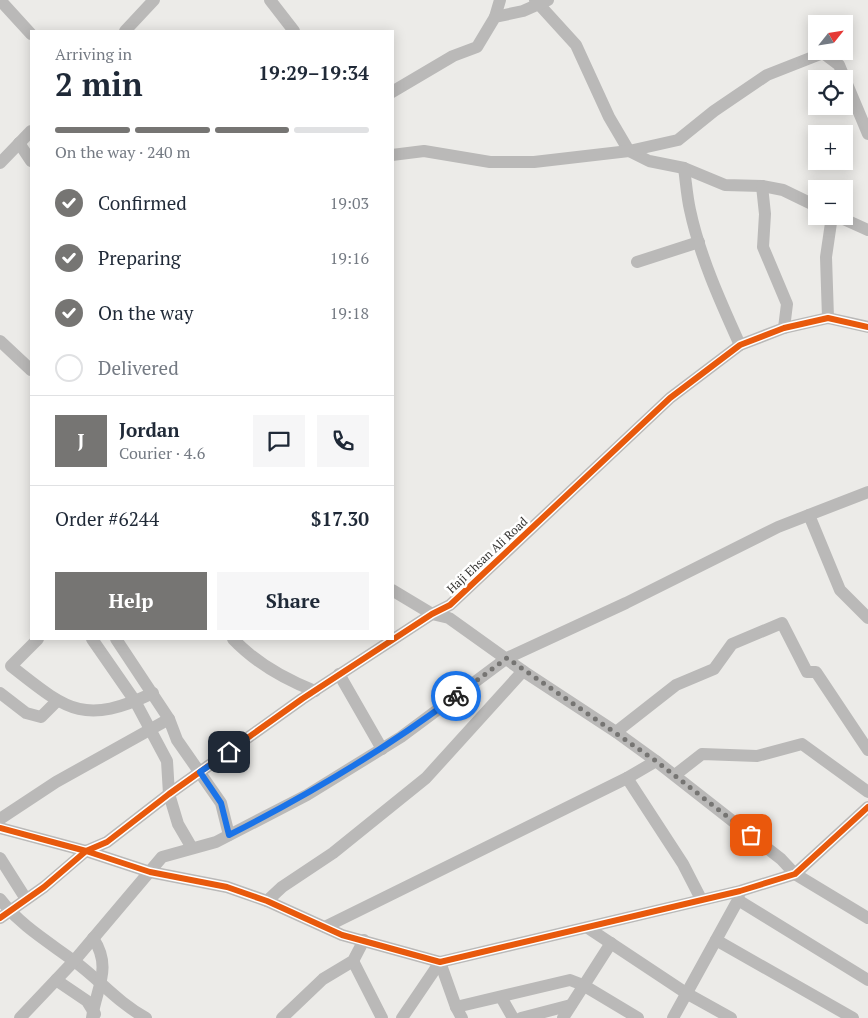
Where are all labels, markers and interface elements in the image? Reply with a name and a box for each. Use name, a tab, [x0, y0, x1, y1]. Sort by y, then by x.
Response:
north arrow	[808, 15, 852, 60]
map controls	[808, 15, 853, 225]
text: Arriving in	[55, 43, 132, 65]
text: 19:29–19:34	[258, 60, 369, 85]
text: 2 min	[55, 63, 143, 105]
button: locate	[808, 70, 853, 115]
button: +	[808, 125, 853, 170]
text: On the way · 240 m	[55, 141, 190, 163]
button: −	[808, 180, 853, 225]
icon: check	[55, 189, 83, 217]
text: Confirmed	[98, 190, 187, 215]
text: 19:03	[330, 192, 369, 214]
icon: check	[55, 244, 83, 272]
text: Preparing	[98, 245, 181, 270]
text: 19:16	[330, 247, 369, 269]
icon: check	[55, 299, 83, 327]
text: On the way	[98, 300, 193, 325]
text: 19:18	[330, 302, 369, 324]
text: Delivered	[98, 355, 179, 380]
button: chat	[253, 415, 305, 467]
button: phone	[317, 415, 369, 467]
text: Jordan	[119, 417, 180, 442]
text: J	[78, 428, 84, 453]
text: Courier · 4.6	[119, 442, 205, 464]
text: Order #6244	[55, 506, 159, 531]
text: $17.30	[311, 506, 369, 531]
street label: Haji Ehsan Ali Road	[443, 513, 531, 596]
button: Help	[55, 572, 207, 630]
button: Share	[217, 572, 369, 630]
courier	[431, 671, 481, 721]
icon: bike	[442, 682, 470, 710]
pin	[208, 731, 250, 773]
icon: home	[215, 738, 243, 766]
pin	[730, 814, 772, 856]
icon: bag	[737, 821, 765, 849]

